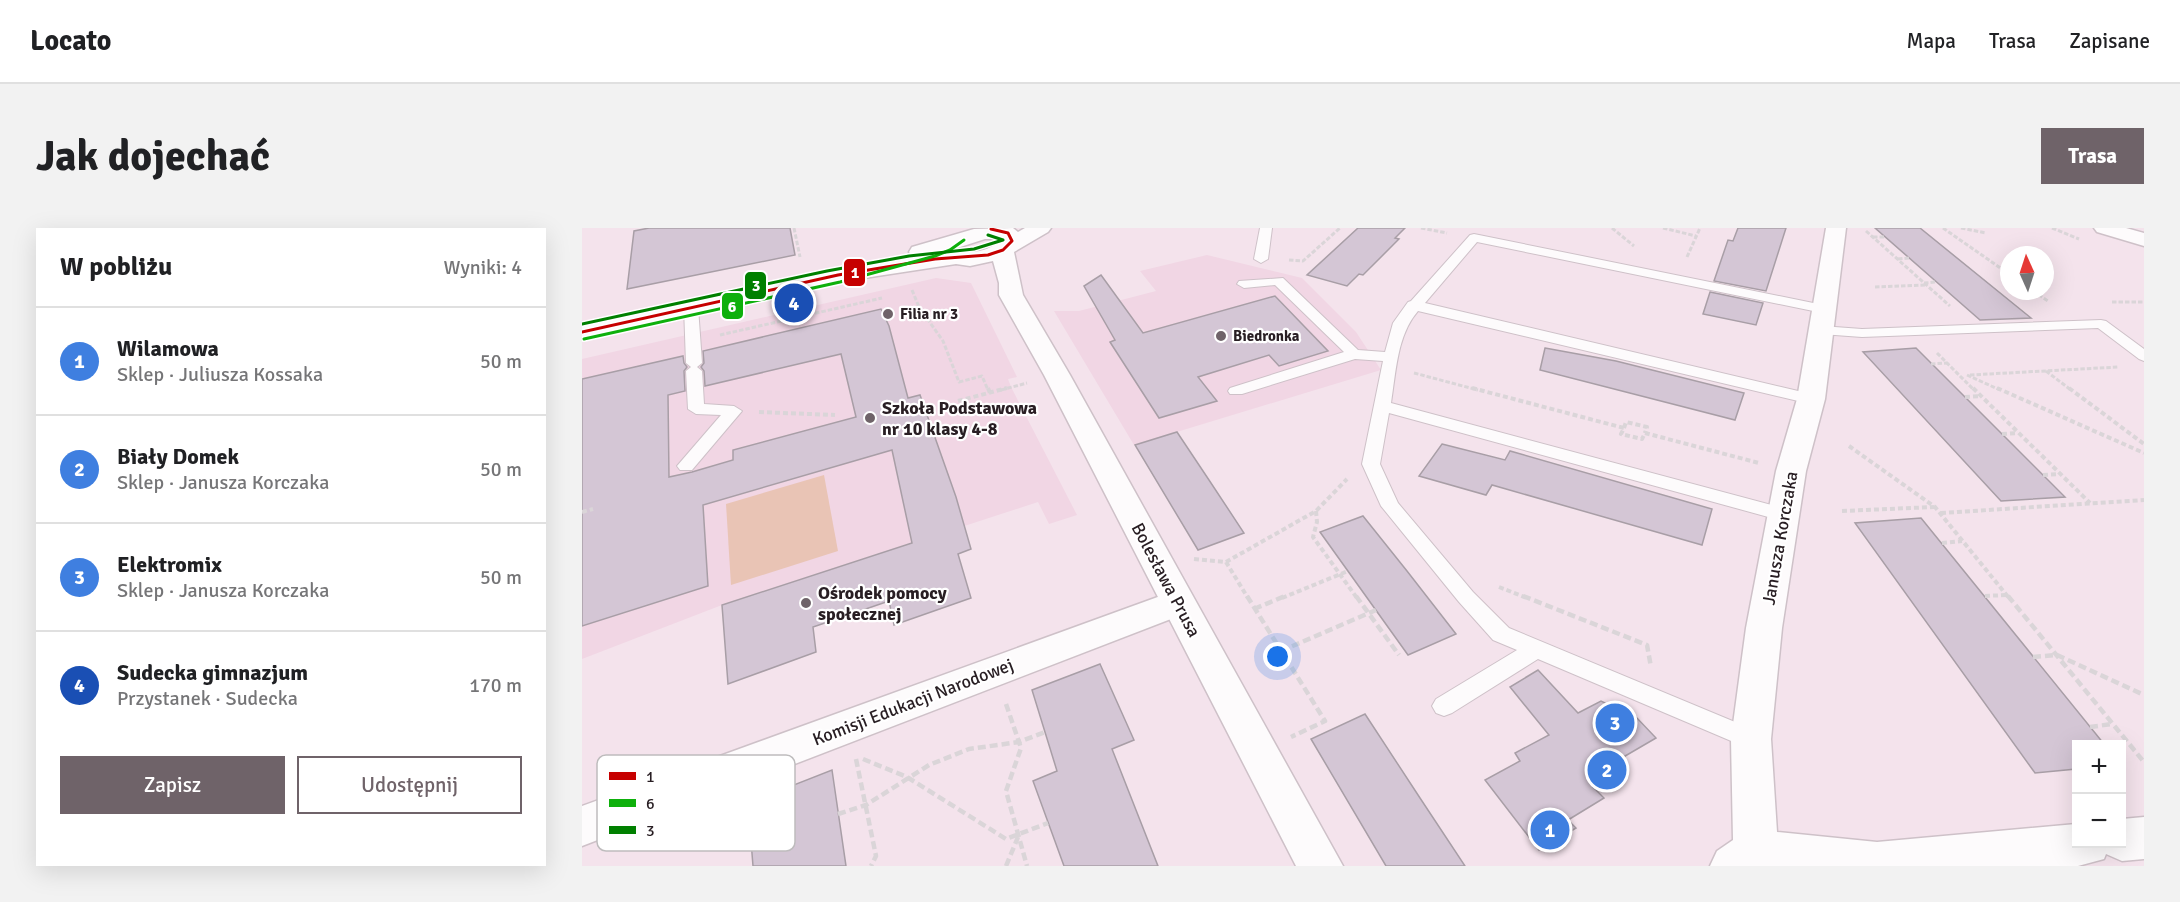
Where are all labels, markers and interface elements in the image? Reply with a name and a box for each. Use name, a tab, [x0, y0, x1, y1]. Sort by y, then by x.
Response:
text: Locato	[30, 24, 111, 58]
text: Mapa	[1906, 28, 1956, 54]
text: Trasa	[1989, 28, 2036, 54]
text: Zapisane	[2069, 28, 2150, 54]
button: Trasa	[2041, 128, 2144, 184]
text: Jak dojechać	[36, 131, 270, 182]
north arrow	[2000, 246, 2054, 300]
text: W pobliżu	[60, 251, 172, 283]
text: Wyniki: 4	[443, 255, 522, 280]
line badge: 1	[843, 258, 866, 287]
text: 1	[851, 263, 860, 283]
line badge: 3	[744, 271, 767, 300]
text: 3	[752, 276, 760, 296]
pin: 4	[774, 280, 814, 326]
line badge: 6	[721, 292, 744, 320]
text: 6	[728, 297, 737, 317]
place label: Filia nr 3	[900, 305, 958, 323]
marker: Filia nr 3	[881, 307, 895, 321]
place label: Biedronka	[1233, 327, 1300, 345]
marker: Biedronka	[1214, 329, 1228, 343]
text: Wilamowa	[117, 335, 219, 362]
text: 1	[74, 349, 85, 374]
text: 50 m	[480, 349, 522, 374]
text: Sklep · Juliusza Kossaka	[117, 362, 323, 387]
place label: Szkoła Podstawowa nr 10 klasy 4-8	[882, 397, 1037, 440]
marker: Szkoła Podstawowa nr 10 klasy 4-8	[863, 411, 877, 425]
text: Biały Domek	[117, 443, 239, 470]
text: 2	[74, 457, 85, 482]
text: 50 m	[480, 457, 522, 482]
street label: Janusza Korczaka	[1757, 469, 1803, 607]
text: Sklep · Janusza Korczaka	[117, 470, 329, 495]
street label: Bolesława Prusa	[1127, 519, 1205, 641]
text: Elektromix	[117, 551, 222, 578]
text: 3	[74, 565, 85, 590]
text: 50 m	[480, 565, 522, 590]
text: Sklep · Janusza Korczaka	[117, 578, 329, 603]
place label: Ośrodek pomocy społecznej	[818, 582, 947, 625]
marker: Ośrodek pomocy społecznej	[799, 596, 813, 610]
your location	[1263, 642, 1292, 671]
street label: Komisji Edukacji Narodowej	[810, 654, 1016, 750]
text: Sudecka gimnazjum	[117, 659, 308, 686]
text: 4	[74, 673, 85, 698]
text: 170 m	[469, 673, 522, 698]
text: Przystanek · Sudecka	[117, 686, 298, 711]
pin: 3	[1596, 700, 1634, 746]
map controls	[2072, 740, 2126, 848]
button: +	[2072, 740, 2126, 794]
pin: 2	[1588, 748, 1626, 792]
legend	[597, 755, 795, 851]
button: Zapisz	[60, 756, 285, 814]
button: Udostępnij	[297, 756, 522, 814]
text: 1	[646, 767, 655, 787]
text: 6	[646, 794, 655, 814]
button: −	[2072, 794, 2126, 848]
pin: 1	[1530, 808, 1570, 852]
text: 3	[646, 821, 655, 841]

